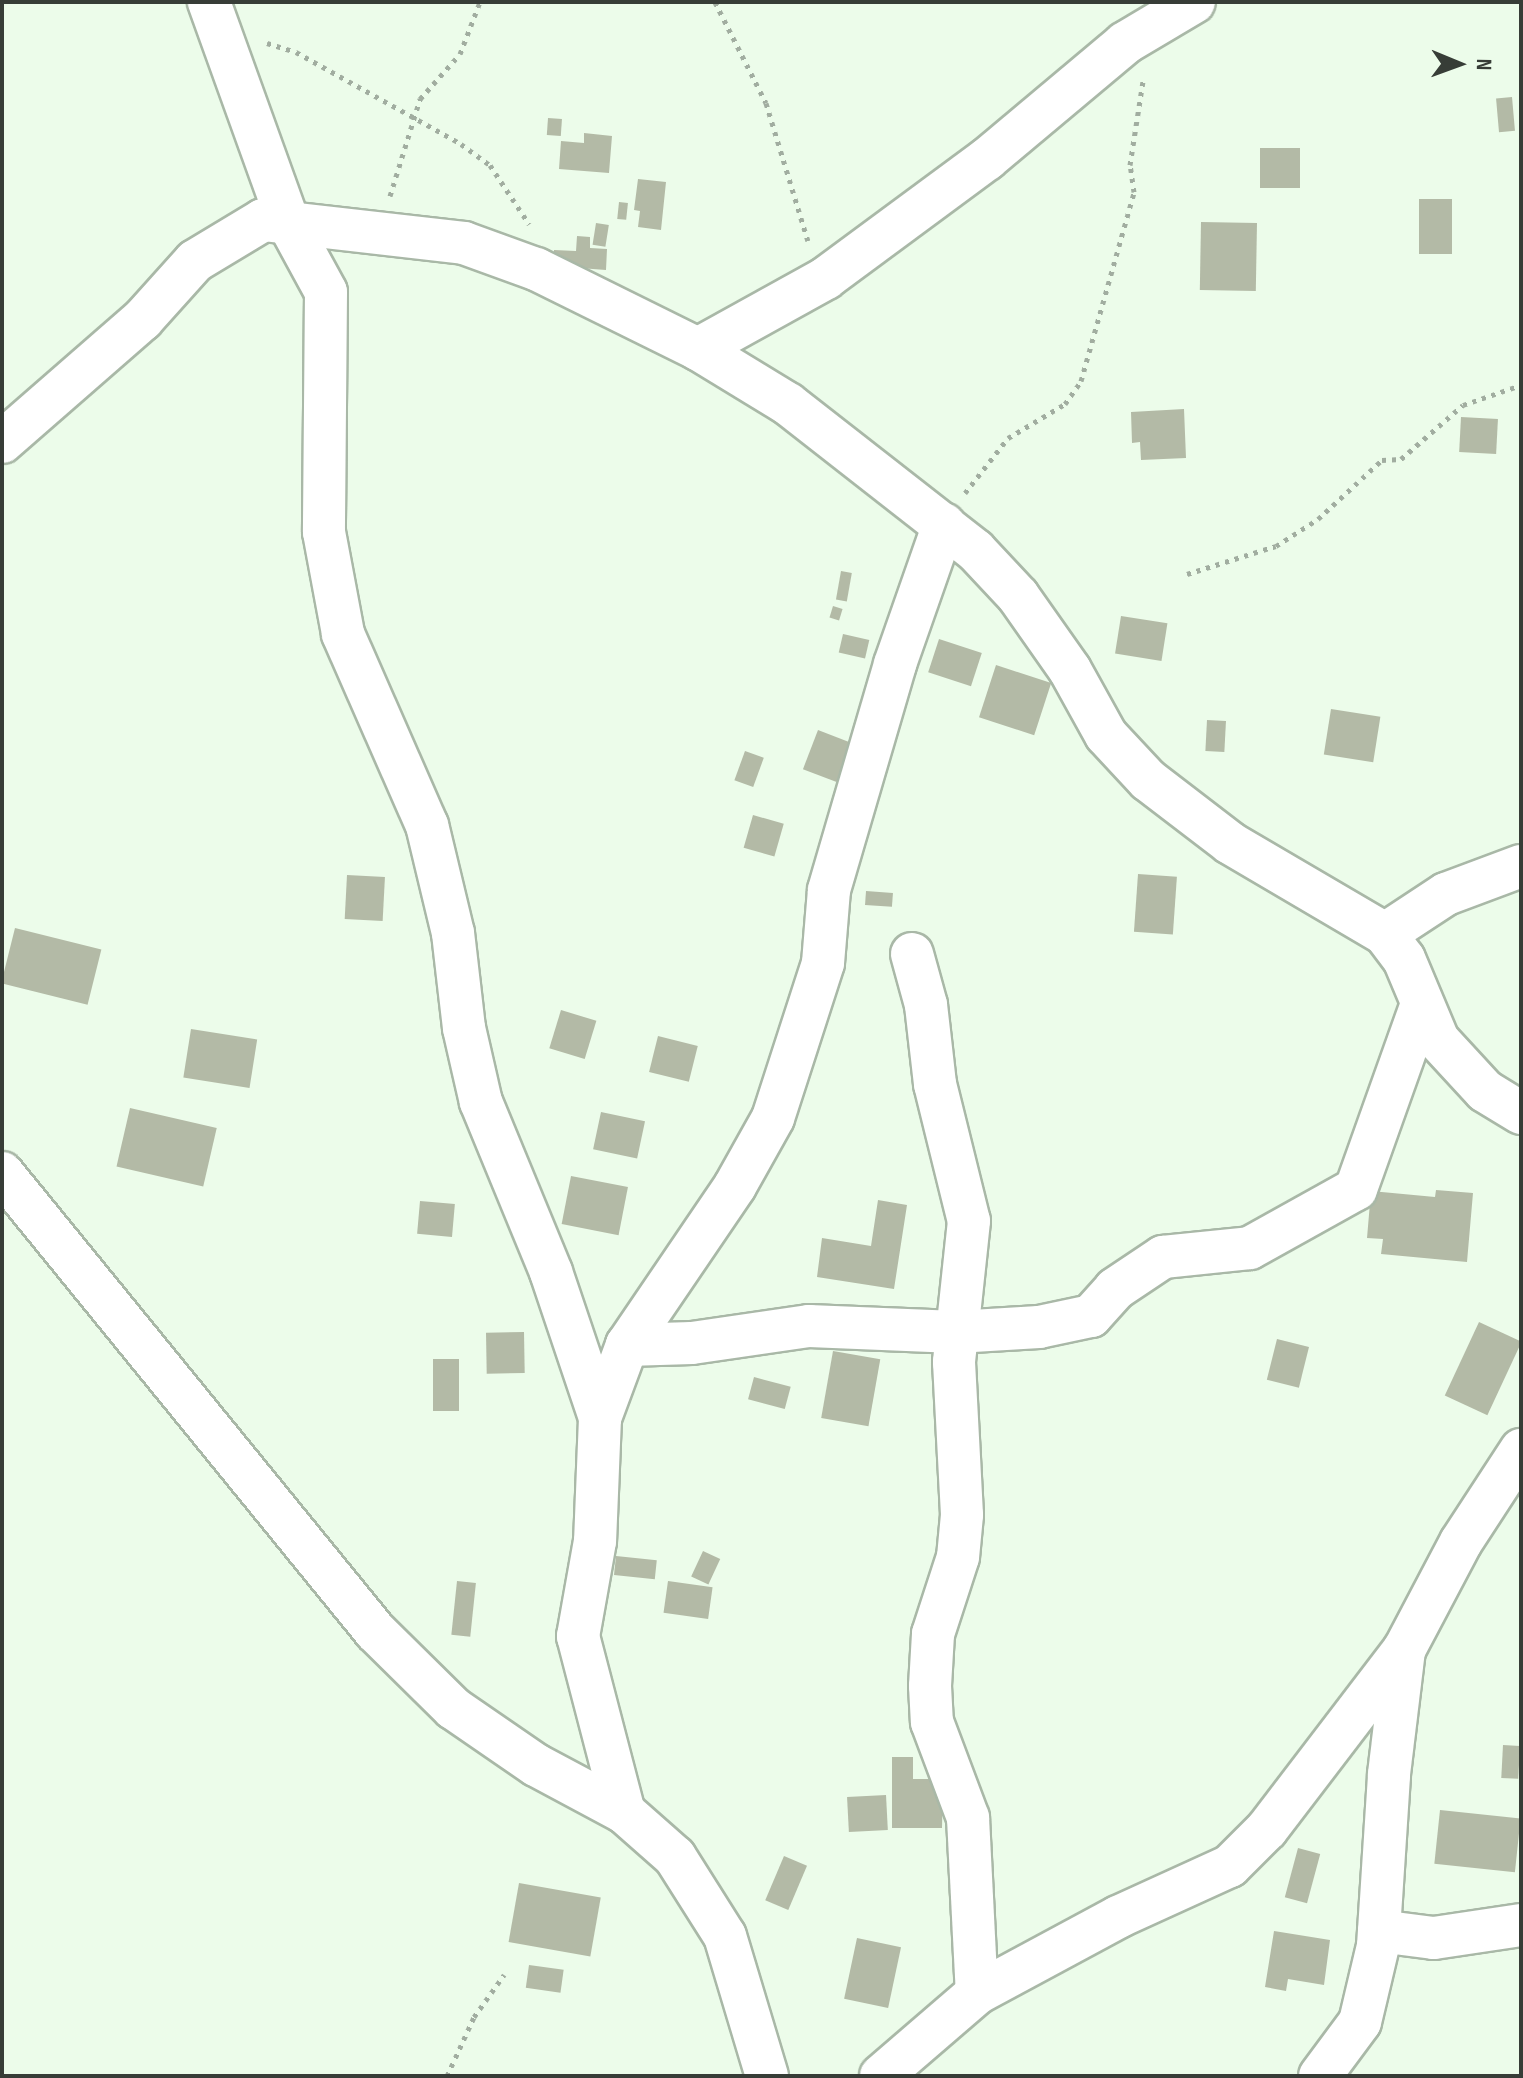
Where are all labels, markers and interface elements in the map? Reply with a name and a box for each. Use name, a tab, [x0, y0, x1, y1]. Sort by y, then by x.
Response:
north arrow	[1419, 24, 1499, 104]
text: N	[1470, 58, 1497, 71]

